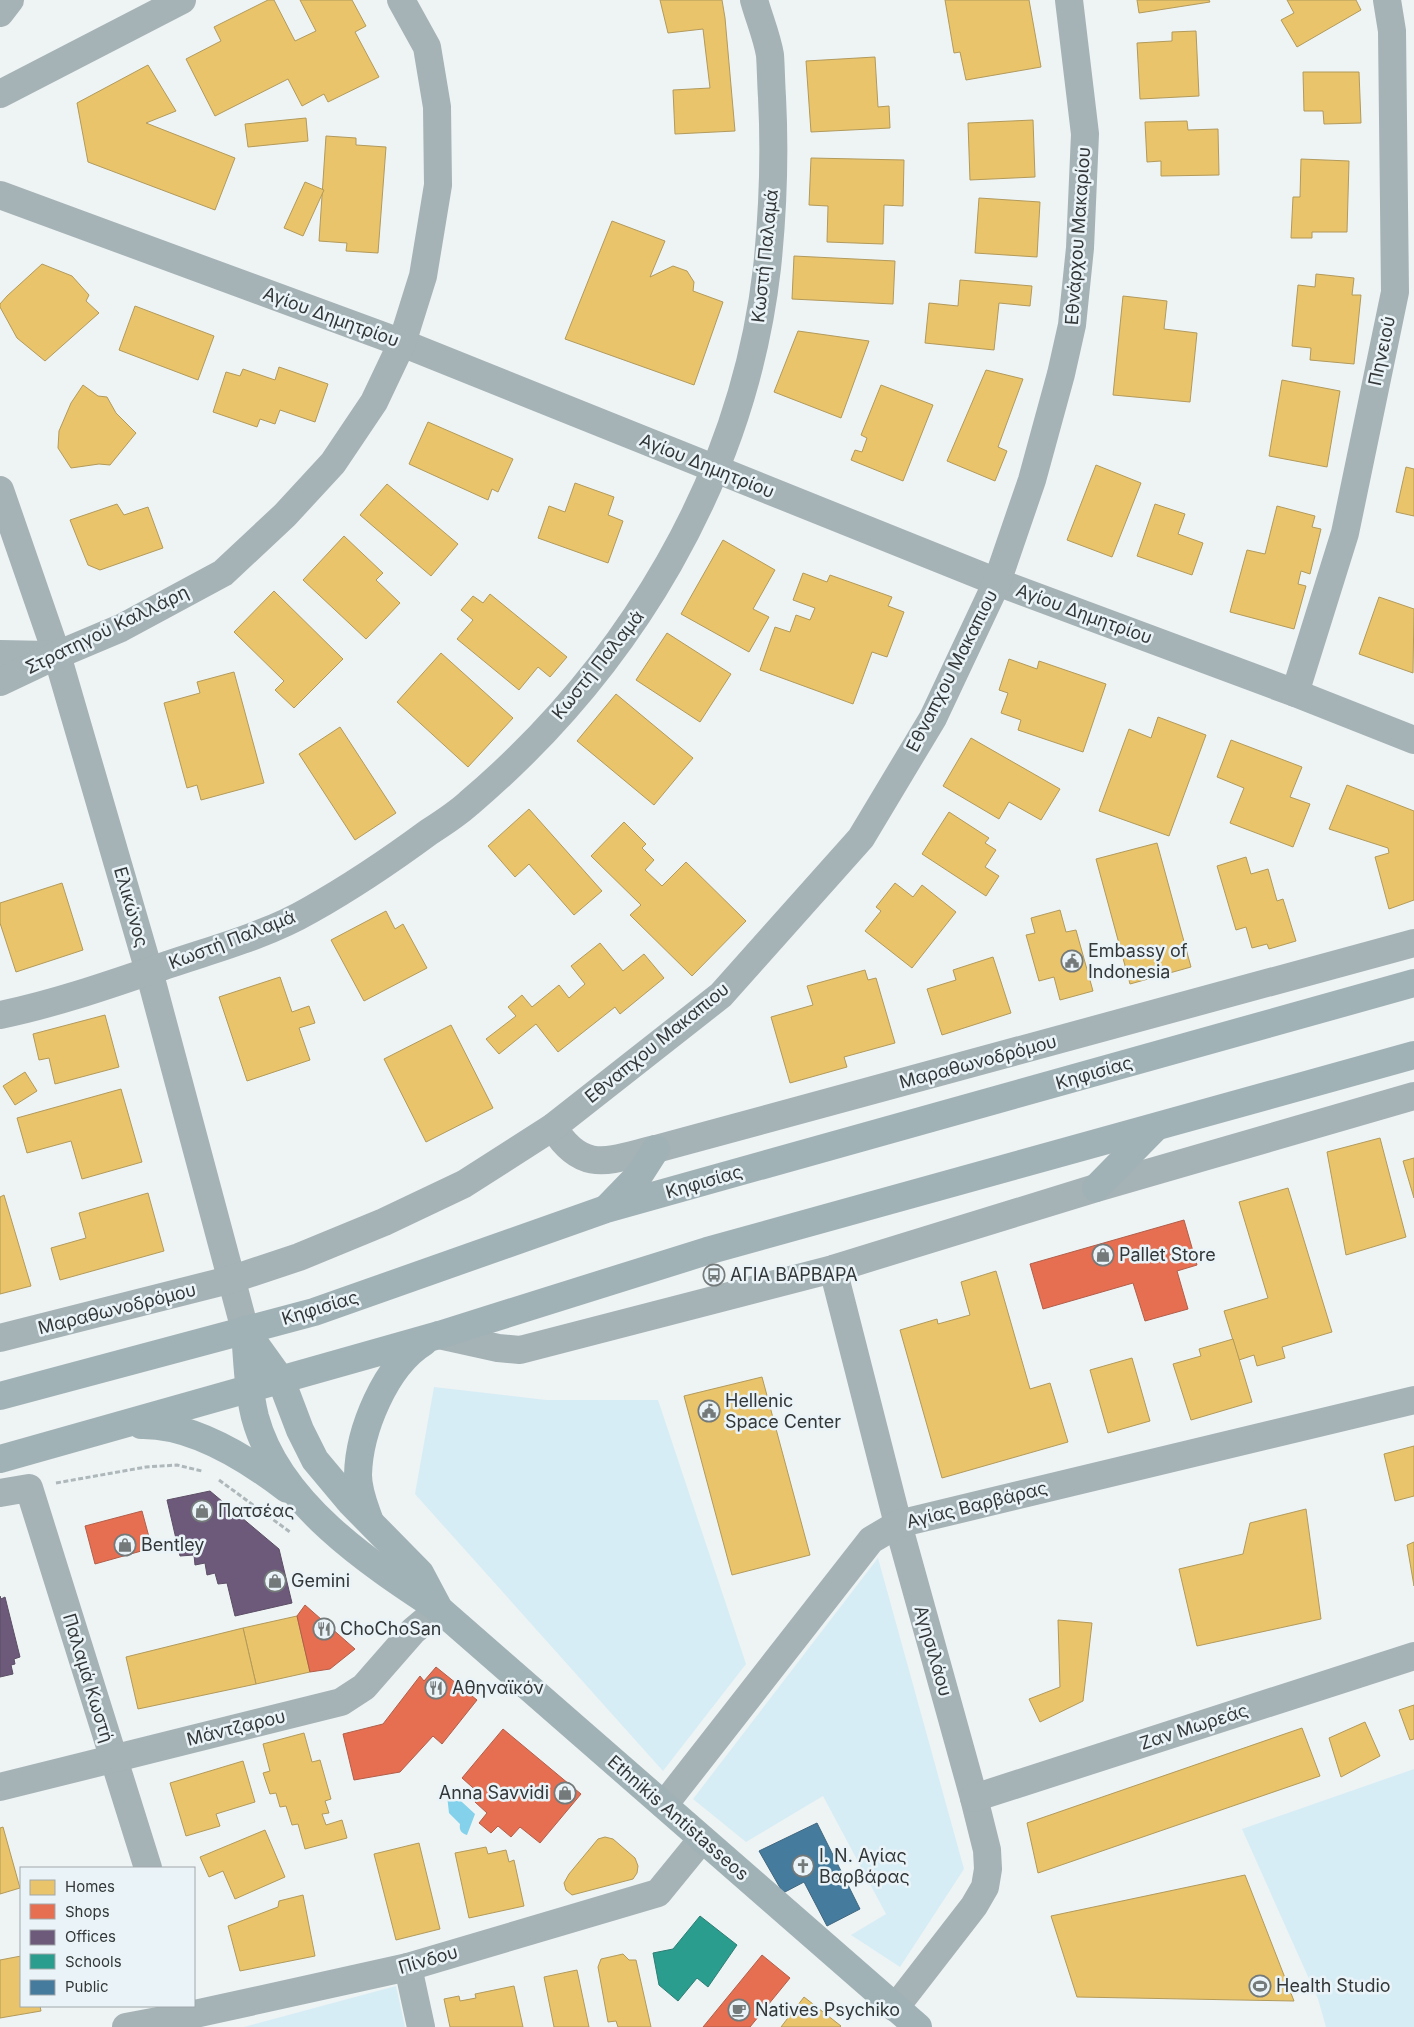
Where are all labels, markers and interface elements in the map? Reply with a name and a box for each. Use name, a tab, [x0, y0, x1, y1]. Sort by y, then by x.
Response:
street label: Εθνάρχου Μακαρίου	[1061, 146, 1094, 326]
street label: Κωστή Παλαμά	[747, 188, 782, 324]
street label: Αγίου Δημητρίου	[260, 282, 402, 351]
street label: Πηνειού	[1364, 314, 1399, 388]
street label: Αγίου Δημητρίου	[637, 429, 778, 502]
street label: Αγίου Δημητρίου	[1013, 579, 1155, 648]
street label: Στρατηγού Καλλάρη	[22, 581, 192, 678]
street label: Εθναπχου Μακαπιου	[902, 586, 1002, 755]
street label: Κωστή Παλαμά	[547, 606, 648, 723]
street label: Ελικώνος	[110, 864, 153, 949]
street label: Κωστή Παλαμά	[166, 906, 298, 973]
place label: Embassy of Indonesia	[1088, 940, 1188, 982]
public building icon: Embassy of Indonesia	[1060, 949, 1084, 973]
street label: Εθναπχου Μακαπιου	[580, 978, 733, 1107]
street label: Μαραθωνοδρόμου	[897, 1030, 1059, 1093]
street label: Κηφισίας	[1053, 1052, 1135, 1094]
street label: Κηφισίας	[663, 1161, 745, 1203]
shop icon: Pallet Store	[1091, 1243, 1115, 1267]
place label: Pallet Store	[1119, 1244, 1216, 1265]
bus stop icon: ΑΓΙΑ ΒΑΡΒΑΡΑ	[702, 1263, 726, 1287]
place label: ΑΓΙΑ ΒΑΡΒΑΡΑ	[730, 1264, 858, 1285]
street label: Μαραθωνοδρόμου	[36, 1279, 198, 1338]
street label: Κηφισίας	[279, 1286, 361, 1329]
place label: Hellenic Space Center	[725, 1390, 841, 1432]
public building icon: Hellenic Space Center	[697, 1399, 721, 1423]
street label: Αγίας Βαρβάρας	[904, 1477, 1050, 1532]
shop icon: Πατσέας	[190, 1499, 214, 1523]
place label: Πατσέας	[218, 1500, 295, 1521]
shop icon: Bentley	[113, 1533, 137, 1557]
place label: Bentley	[141, 1534, 204, 1555]
shop icon: Gemini	[263, 1569, 287, 1593]
place label: Gemini	[291, 1570, 350, 1591]
street label: Αγησιλάου	[911, 1603, 956, 1699]
street label: Παλαμά Κωστή	[59, 1611, 118, 1745]
restaurant icon: ChoChoSan	[312, 1617, 336, 1641]
place label: ChoChoSan	[340, 1618, 441, 1639]
restaurant icon: Αθηναϊκόν	[424, 1676, 448, 1700]
place label: Αθηναϊκόν	[452, 1677, 544, 1698]
street label: Ζαν Μωρεάς	[1137, 1699, 1251, 1754]
street label: Μάντζαρου	[184, 1705, 287, 1750]
street label: Ethnikis Antistasseos	[604, 1751, 753, 1885]
shop icon: Anna Savvidi	[553, 1781, 577, 1805]
place label: Anna Savvidi	[439, 1782, 549, 1803]
place label: Ι. Ν. Αγίας Βαρβάρας	[819, 1845, 910, 1887]
church icon: Ι. Ν. Αγίας Βαρβάρας	[791, 1854, 815, 1878]
legend	[20, 1867, 195, 2007]
text: Homes	[65, 1877, 115, 1896]
text: Shops	[65, 1902, 110, 1921]
text: Offices	[65, 1927, 116, 1946]
street label: Πίνδου	[396, 1941, 460, 1978]
text: Schools	[65, 1952, 122, 1971]
sports icon: Health Studio	[1248, 1974, 1272, 1998]
place label: Health Studio	[1276, 1975, 1391, 1996]
text: Public	[65, 1977, 108, 1996]
cafe icon: Natives Psychiko	[727, 1998, 751, 2022]
place label: Natives Psychiko	[755, 1999, 900, 2020]

